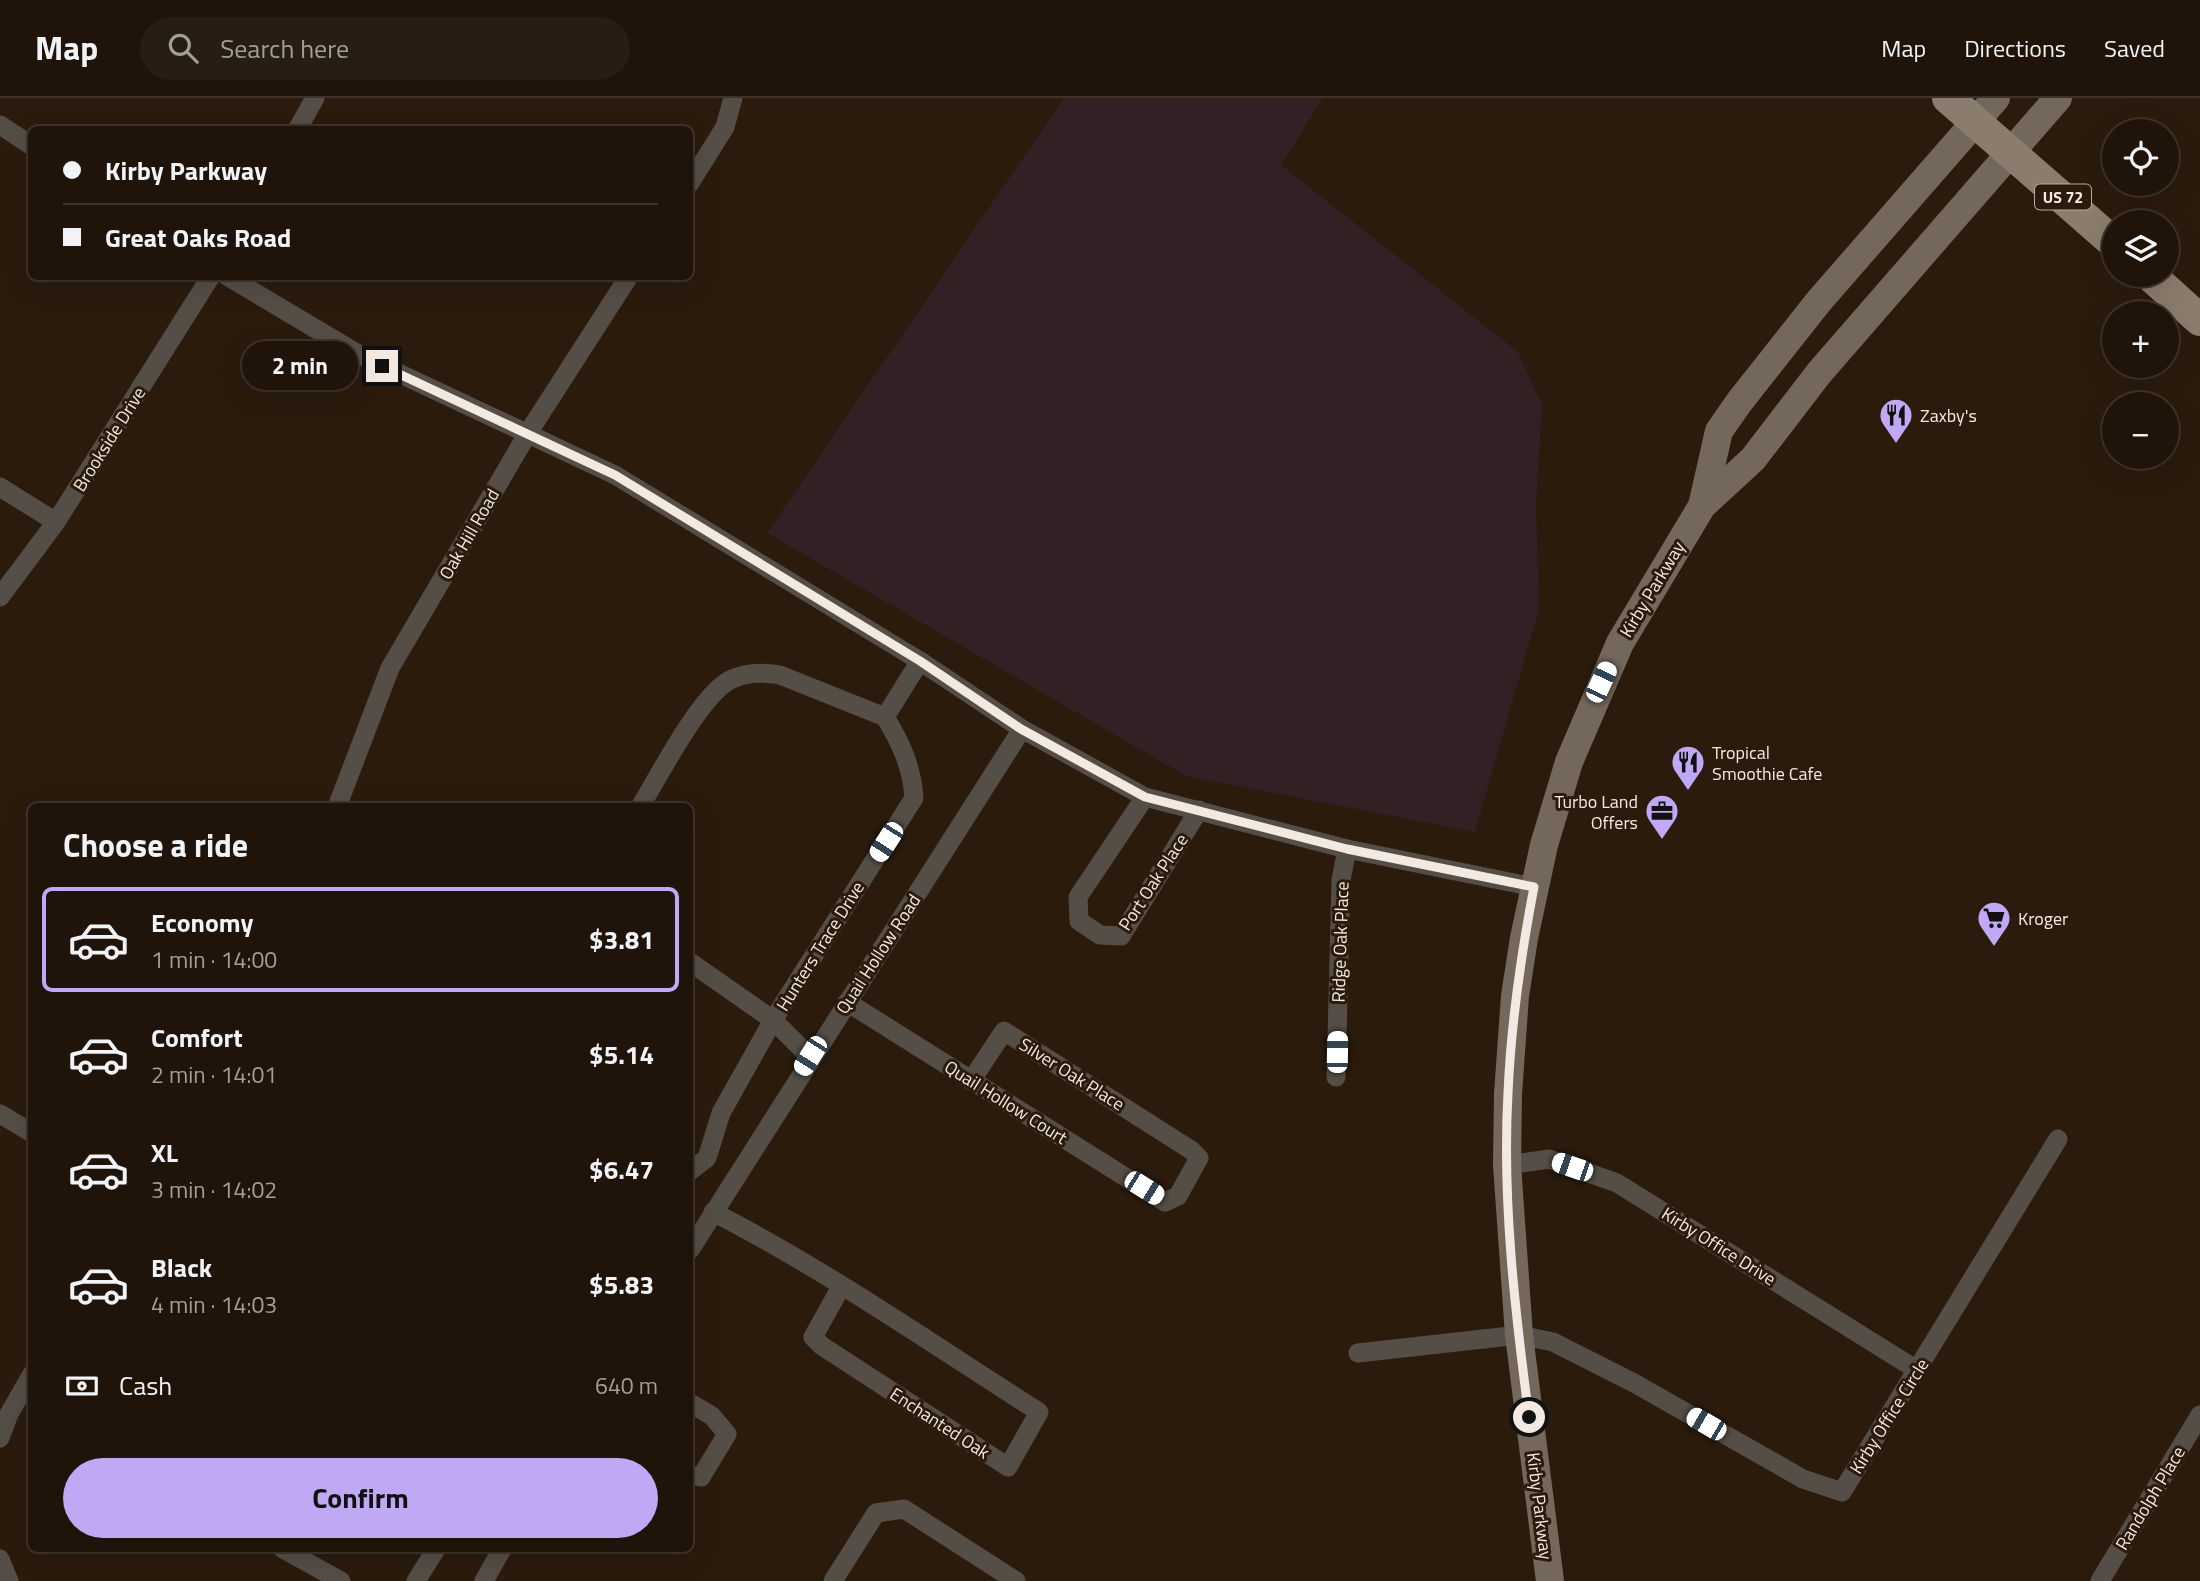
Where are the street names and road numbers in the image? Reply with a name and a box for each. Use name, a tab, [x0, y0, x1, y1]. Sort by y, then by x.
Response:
road number: US 72	[2035, 184, 2091, 209]
street label: Brookside Drive	[66, 381, 152, 497]
street label: Oak Hill Road	[432, 484, 506, 584]
street label: Kirby Parkway	[1613, 535, 1692, 642]
street label: Port Oak Place	[1112, 828, 1194, 936]
street label: Hunters Trace Drive	[769, 876, 871, 1016]
street label: Ridge Oak Place	[1324, 881, 1356, 1003]
street label: Quail Hollow Road	[829, 889, 927, 1019]
street label: Silver Oak Place	[1014, 1031, 1130, 1117]
street label: Quail Hollow Court	[939, 1053, 1073, 1151]
street label: Kirby Office Drive	[1657, 1200, 1781, 1292]
street label: Kirby Office Circle	[1843, 1353, 1935, 1479]
street label: Enchanted Oak	[885, 1381, 996, 1466]
street label: Randolph Place	[2108, 1441, 2192, 1555]
street label: Kirby Parkway	[1520, 1451, 1560, 1562]

